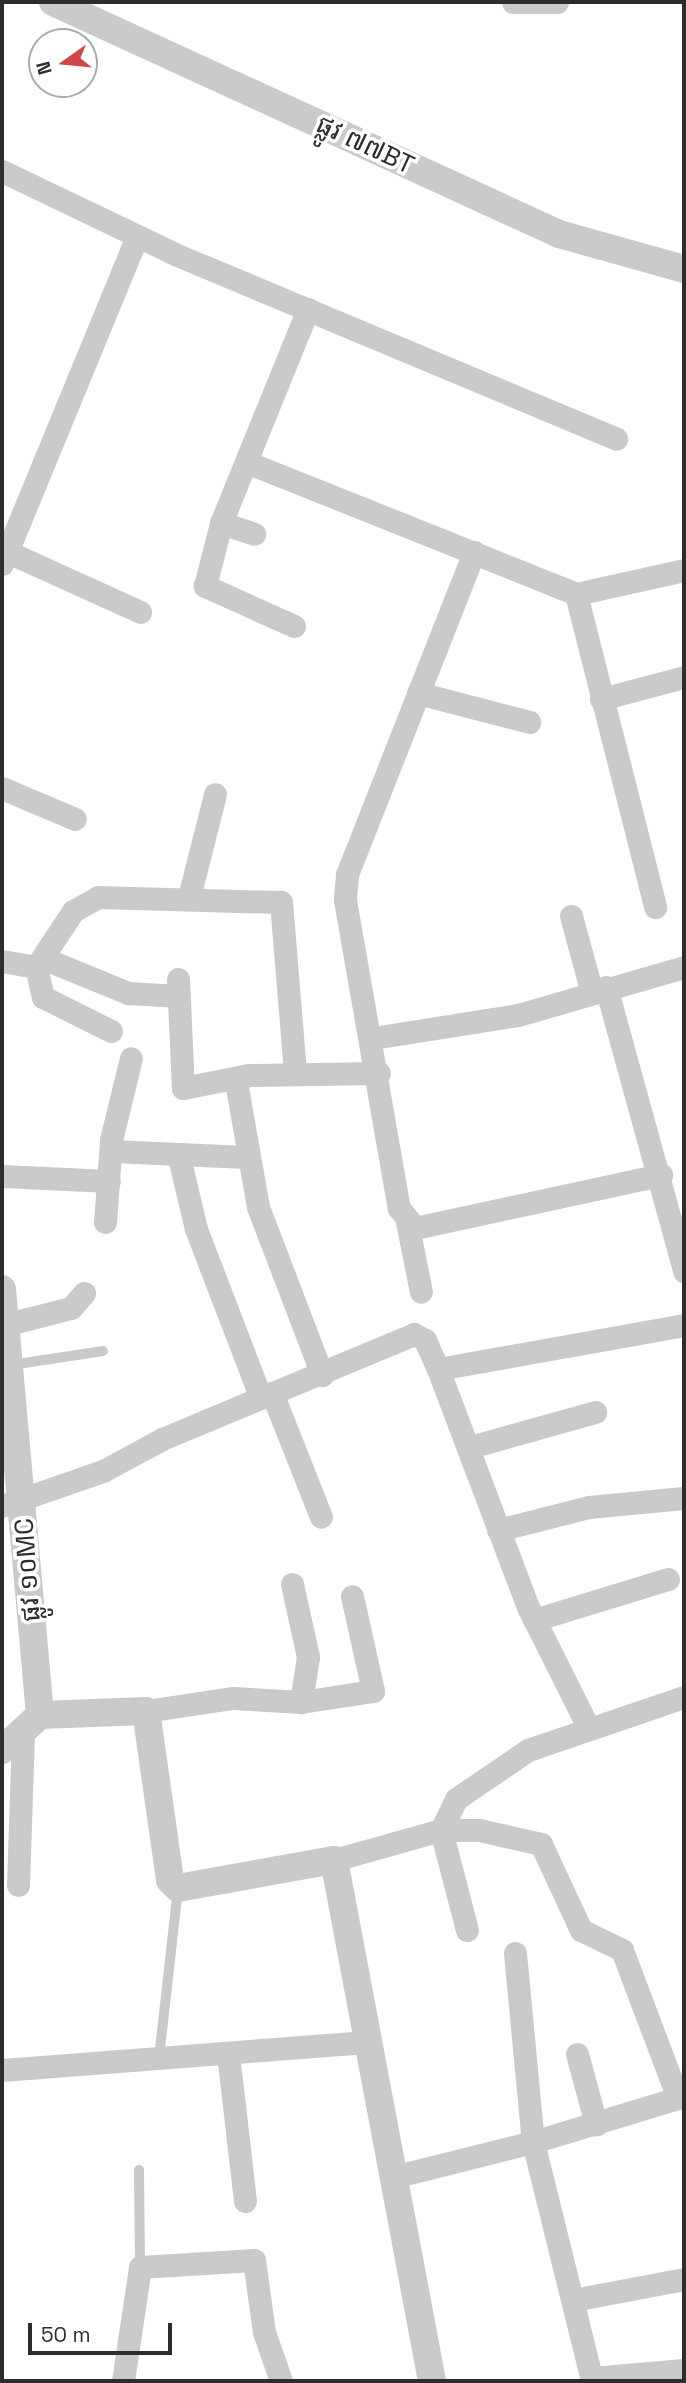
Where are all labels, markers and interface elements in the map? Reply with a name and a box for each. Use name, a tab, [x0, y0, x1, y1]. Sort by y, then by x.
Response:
north arrow	[28, 28, 98, 98]
text: N	[30, 59, 58, 77]
street label: ផ្លូវ ៧៧BT	[311, 109, 419, 181]
street label: ផ្លូវ ១០MC	[9, 1517, 47, 1623]
scale bar	[32, 2310, 175, 2354]
text: 50 m	[41, 2321, 91, 2348]

